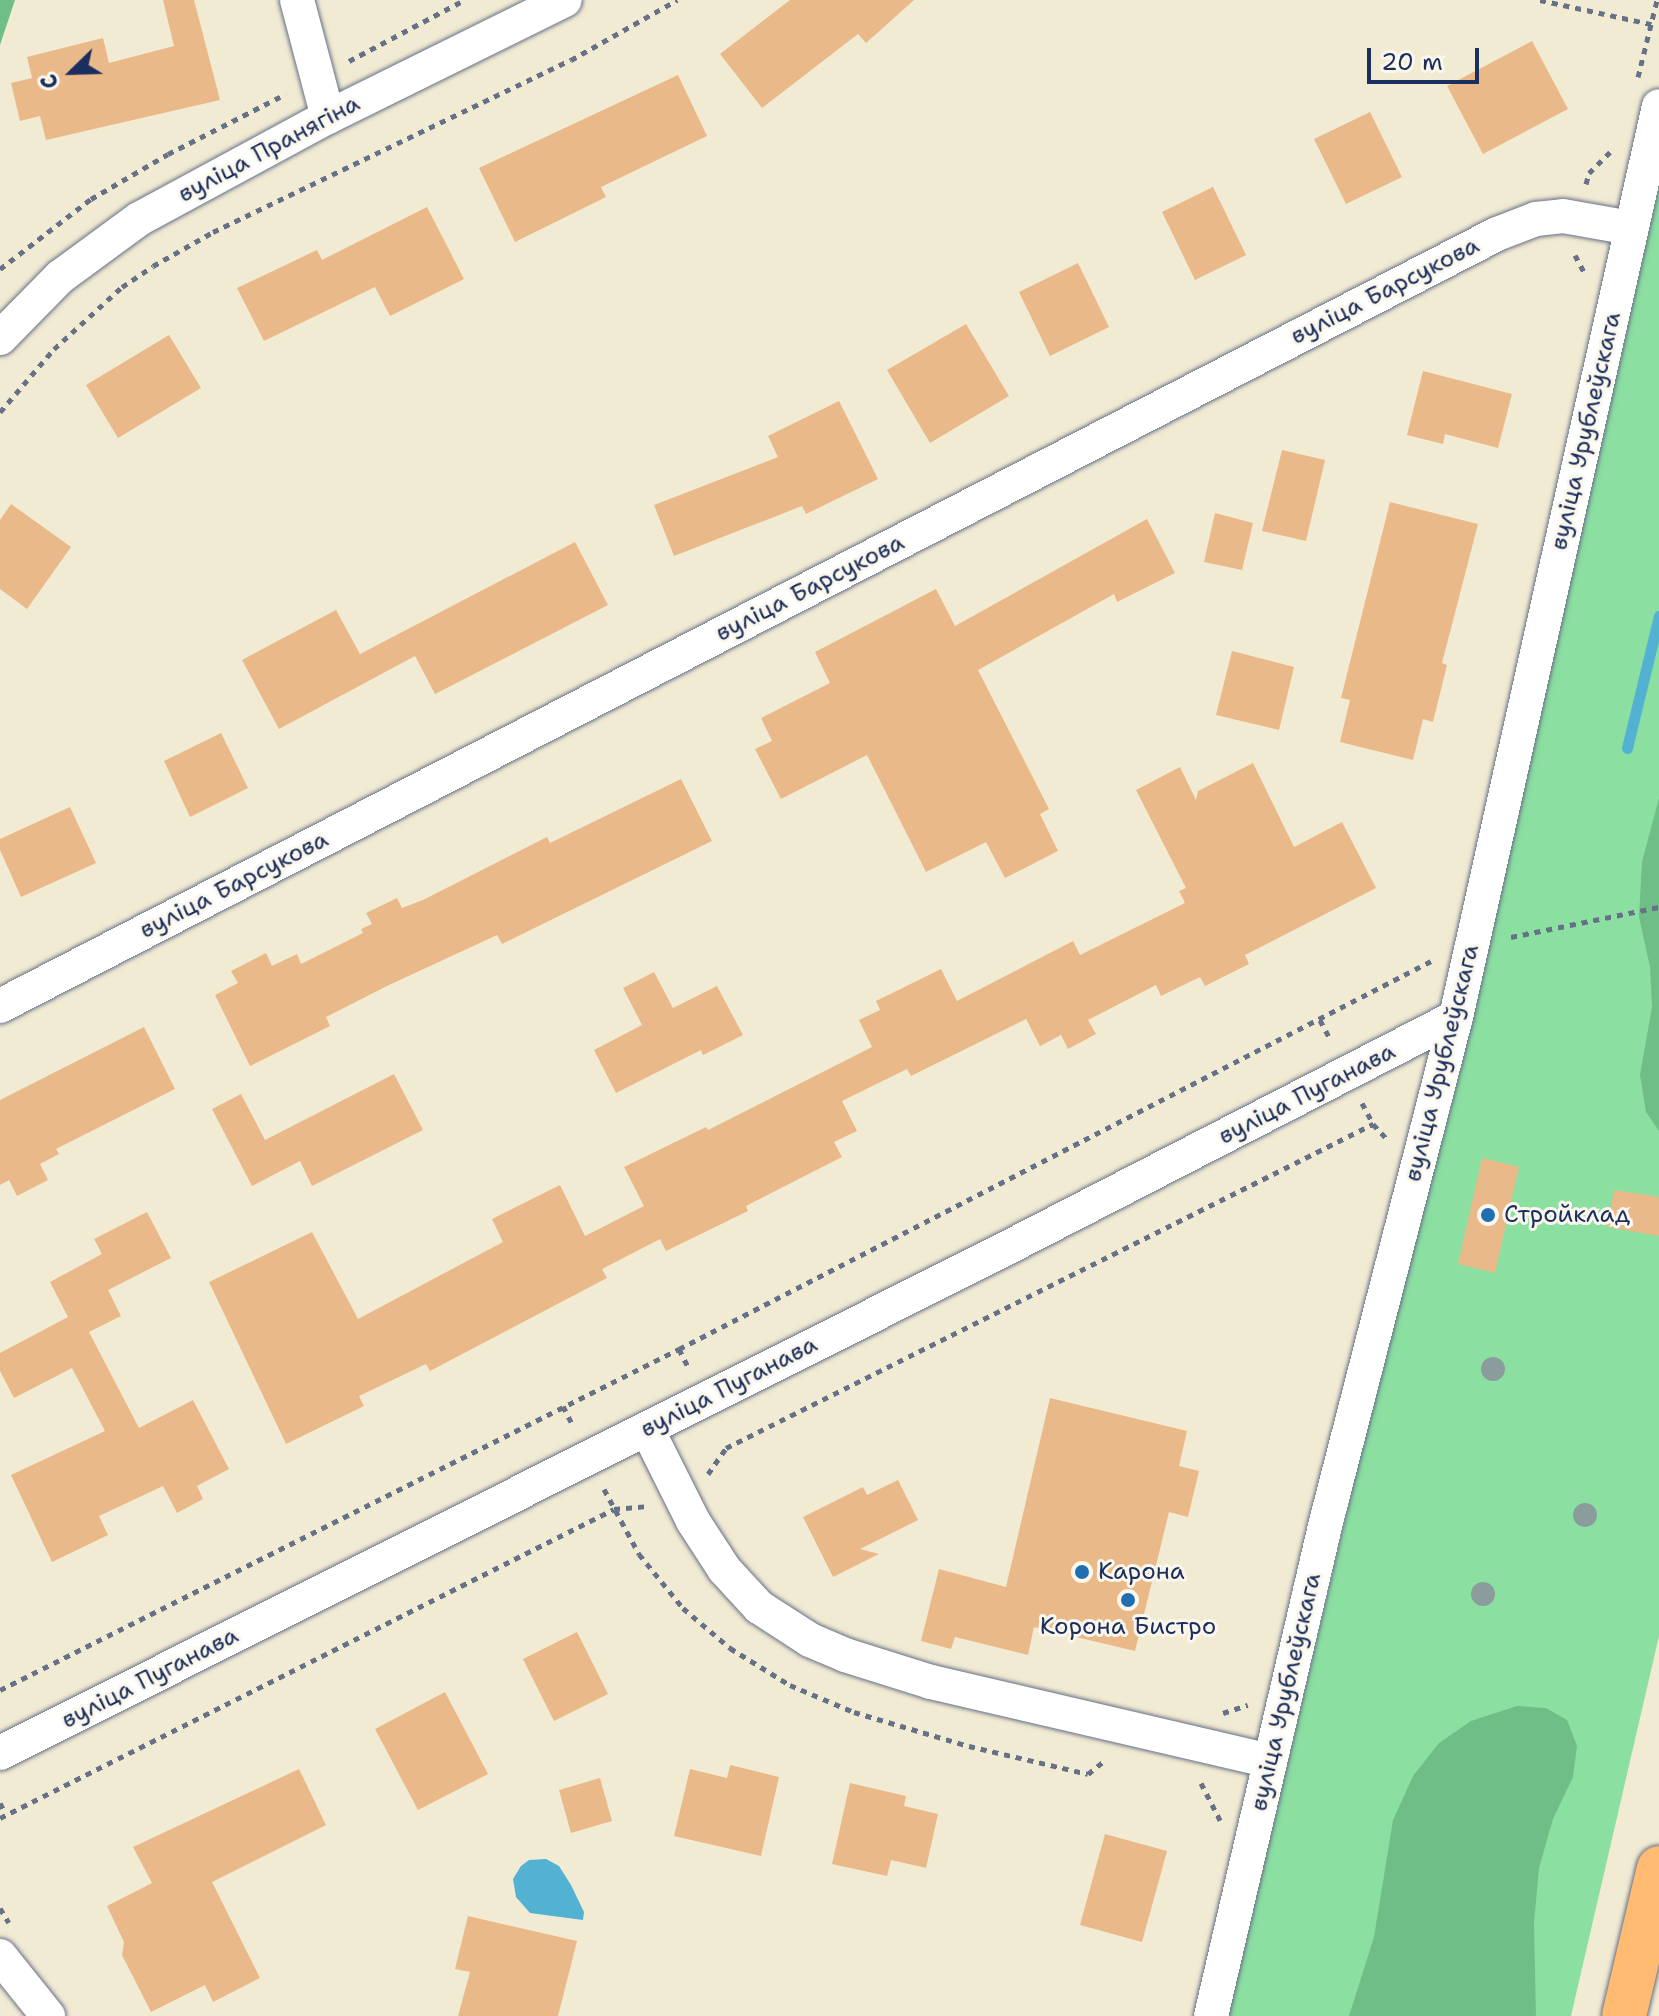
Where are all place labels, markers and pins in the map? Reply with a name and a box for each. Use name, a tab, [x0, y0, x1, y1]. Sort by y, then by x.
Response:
place label: Стройклад	[1504, 1201, 1630, 1229]
marker: Стройклад	[1479, 1206, 1497, 1224]
place label: Карона	[1098, 1558, 1185, 1586]
marker: Карона	[1073, 1563, 1091, 1581]
marker: Корона Бистро	[1119, 1591, 1137, 1609]
place label: Корона Бистро	[1040, 1613, 1216, 1641]

